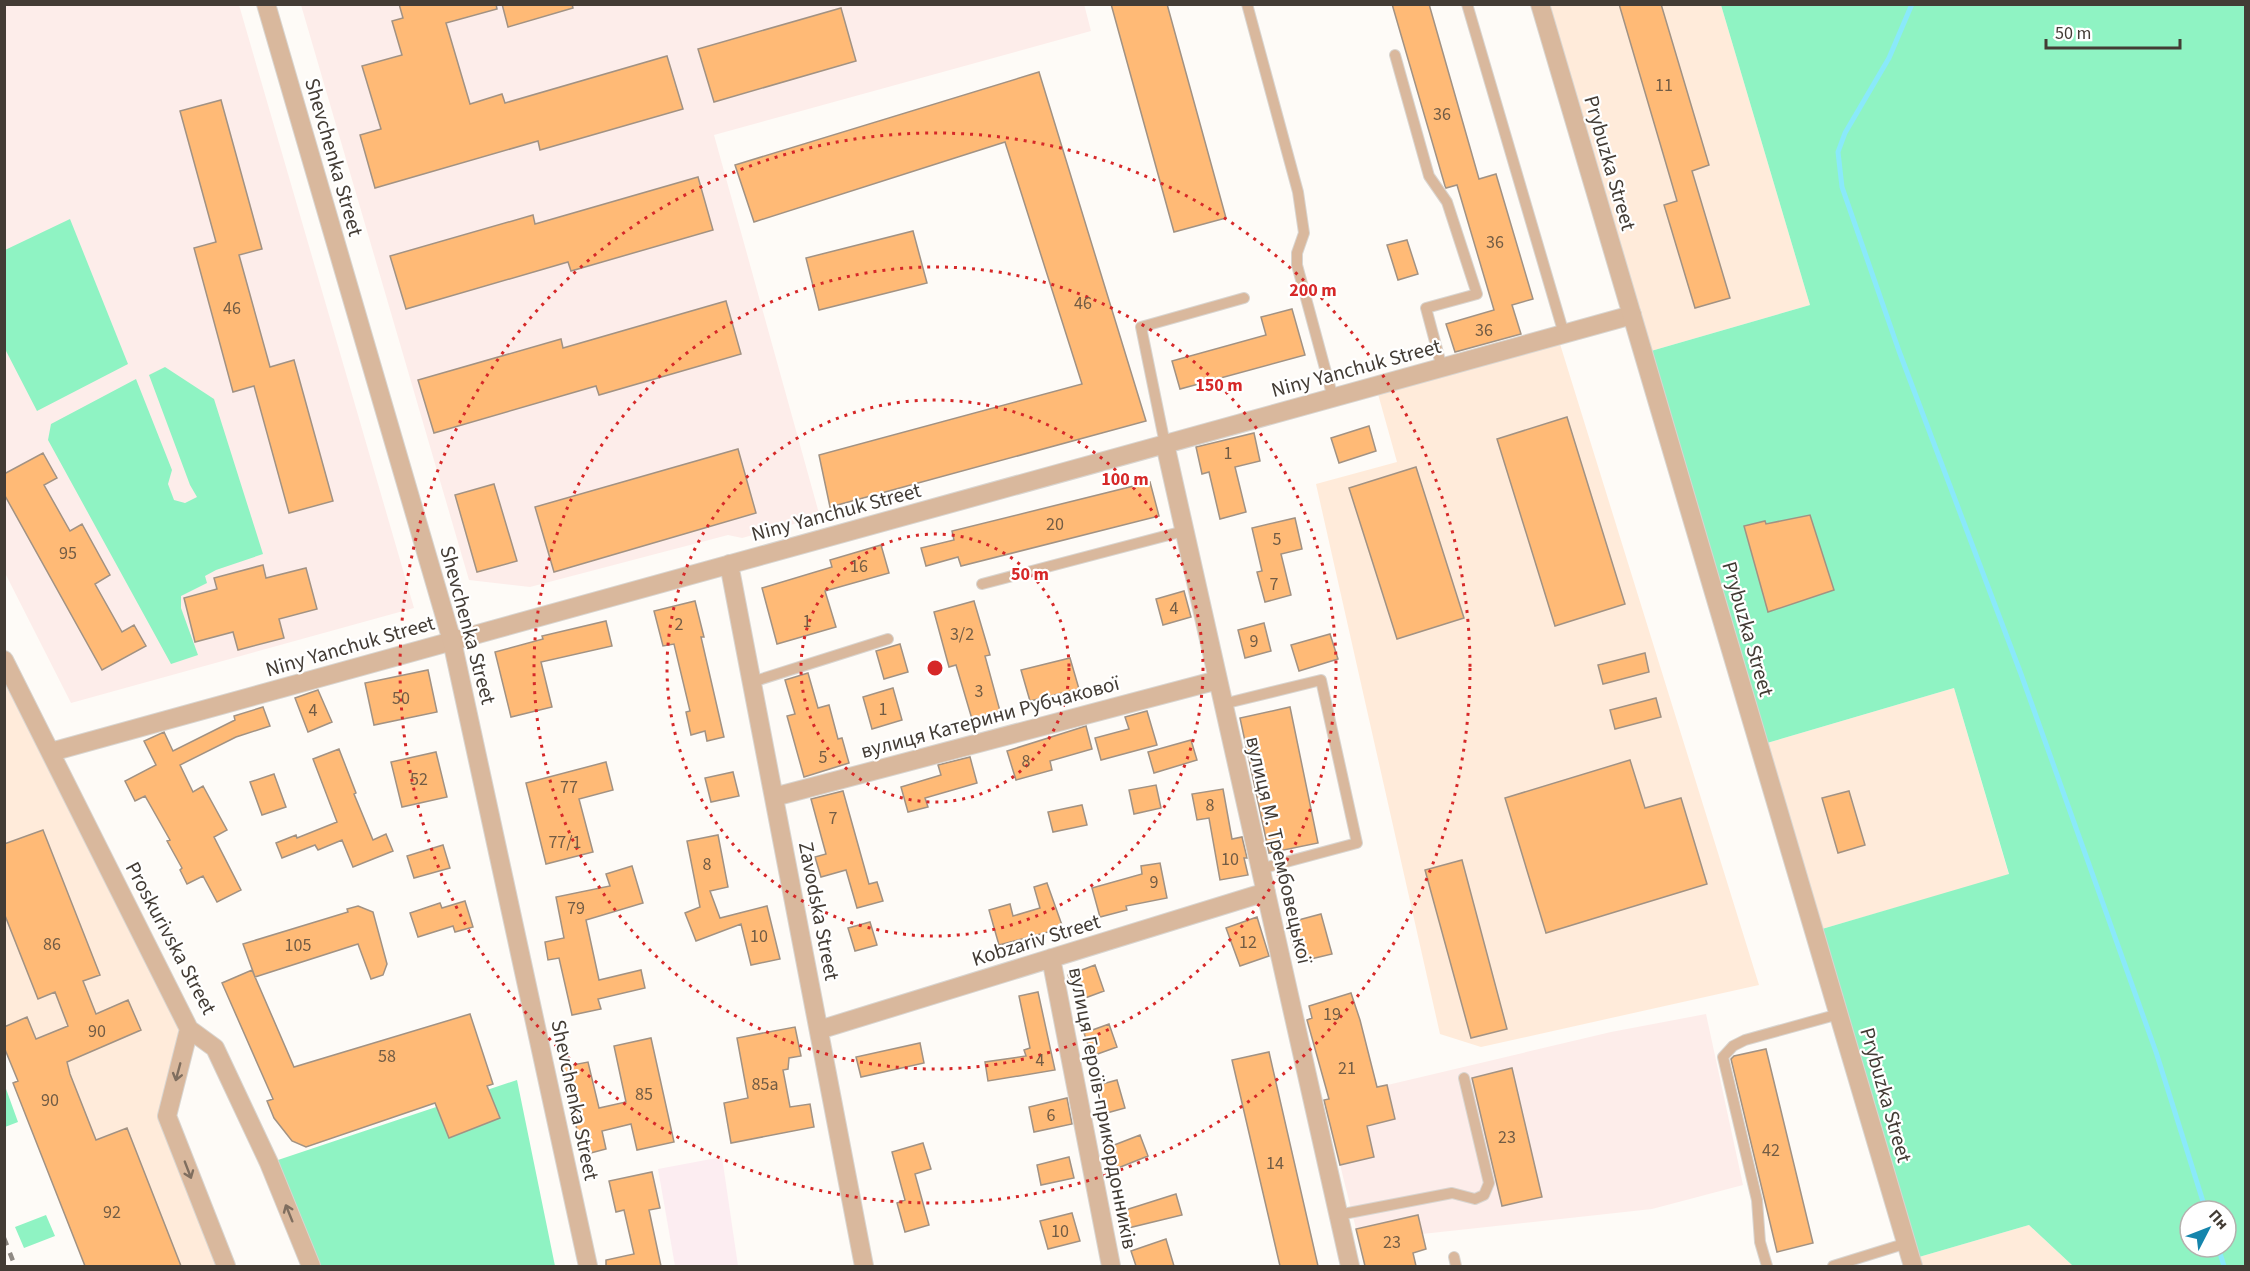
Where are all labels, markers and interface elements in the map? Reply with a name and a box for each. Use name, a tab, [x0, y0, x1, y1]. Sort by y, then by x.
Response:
scale bar	[2046, 12, 2180, 50]
text: 50 m	[2055, 21, 2091, 46]
house number: 11	[1655, 73, 1673, 98]
street label: Shevchenka Street	[297, 74, 371, 240]
street label: Prybuzka Street	[1576, 92, 1644, 234]
house number: 36	[1433, 102, 1451, 127]
house number: 36	[1486, 230, 1504, 255]
text: 200 m	[1289, 278, 1337, 303]
house number: 46	[1074, 291, 1092, 316]
house number: 46	[223, 296, 241, 321]
house number: 36	[1475, 318, 1493, 343]
street label: Niny Yanchuk Street	[1268, 331, 1444, 405]
text: 150 m	[1195, 373, 1243, 398]
house number: 1	[1224, 441, 1232, 466]
text: 100 m	[1101, 467, 1149, 492]
street label: Niny Yanchuk Street	[748, 475, 924, 549]
house number: 20	[1046, 512, 1064, 537]
house number: 5	[1273, 527, 1282, 552]
house number: 95	[59, 541, 77, 566]
street label: Shevchenka Street	[432, 542, 504, 708]
house number: 16	[850, 554, 868, 579]
street label: Prybuzka Street	[1714, 558, 1782, 700]
text: 50 m	[1011, 562, 1049, 587]
house number: 7	[1270, 572, 1279, 597]
house number: 4	[1170, 596, 1179, 621]
street label: Niny Yanchuk Street	[262, 608, 438, 684]
house number: 1	[803, 609, 811, 634]
house number: 2	[675, 612, 684, 637]
house number: 3/2	[950, 622, 974, 647]
house number: 9	[1250, 629, 1259, 654]
centre of rings	[925, 658, 945, 678]
street label: вулиця Катерини Рубчакової	[857, 668, 1123, 766]
house number: 3	[975, 679, 984, 704]
house number: 50	[392, 686, 410, 711]
house number: 1	[879, 697, 887, 722]
house number: 4	[309, 698, 318, 723]
street label: вулиця М. Трембовецької	[1238, 733, 1320, 968]
house number: 5	[819, 745, 828, 770]
house number: 8	[1022, 749, 1031, 774]
house number: 52	[410, 767, 428, 792]
house number: 77	[560, 775, 578, 800]
house number: 8	[1206, 793, 1215, 818]
house number: 7	[829, 806, 838, 831]
house number: 77/1	[548, 830, 582, 855]
street label: Zavodska Street	[791, 839, 847, 983]
house number: 10	[1221, 847, 1239, 872]
house number: 8	[703, 852, 712, 877]
street label: Proskurivska Street	[118, 856, 224, 1020]
house number: 9	[1150, 870, 1159, 895]
house number: 79	[567, 896, 585, 921]
street label: Kobzariv Street	[968, 906, 1104, 974]
house number: 10	[750, 924, 768, 949]
house number: 12	[1239, 930, 1257, 955]
house number: 86	[43, 932, 61, 957]
house number: 105	[285, 933, 311, 958]
street label: вулиця Героїв-прикордонників	[1061, 965, 1145, 1251]
house number: 19	[1323, 1002, 1341, 1027]
street label: Shevchenka Street	[543, 1017, 607, 1183]
house number: 90	[88, 1019, 106, 1044]
street label: Prybuzka Street	[1852, 1024, 1920, 1166]
house number: 58	[378, 1044, 396, 1069]
house number: 4	[1036, 1048, 1045, 1073]
house number: 21	[1338, 1056, 1356, 1081]
one-way arrow	[172, 1062, 184, 1081]
house number: 85а	[752, 1072, 778, 1097]
house number: 85	[635, 1082, 653, 1107]
house number: 90	[41, 1088, 59, 1113]
house number: 6	[1047, 1103, 1056, 1128]
house number: 23	[1498, 1125, 1516, 1150]
house number: 42	[1762, 1138, 1780, 1163]
house number: 14	[1266, 1151, 1284, 1176]
one-way arrow	[183, 1160, 194, 1179]
north arrow	[2178, 1199, 2238, 1259]
house number: 92	[103, 1200, 121, 1225]
one-way arrow	[283, 1204, 294, 1222]
text: Пн	[2204, 1205, 2233, 1234]
house number: 10	[1051, 1219, 1069, 1244]
house number: 23	[1383, 1230, 1401, 1255]

